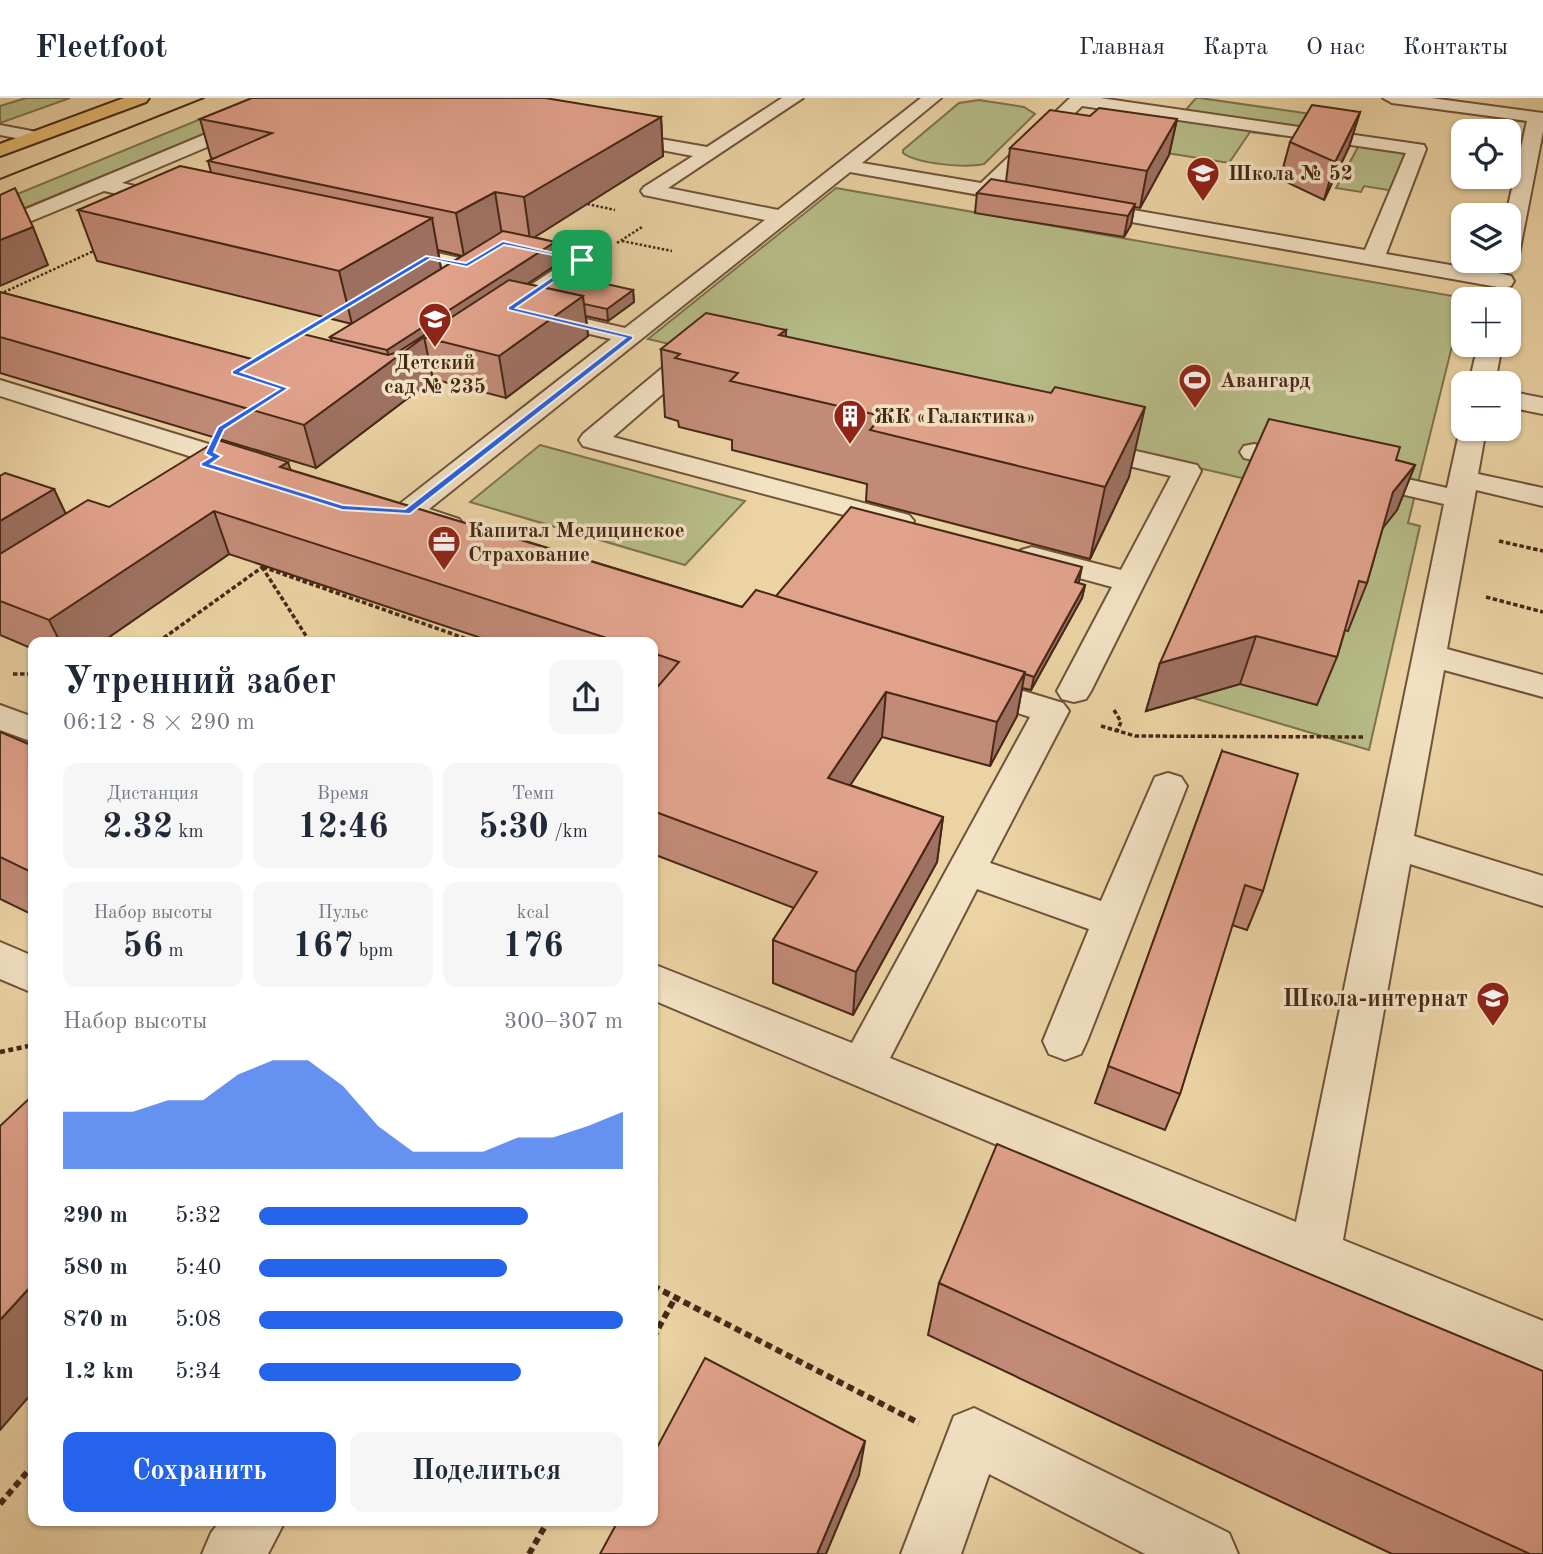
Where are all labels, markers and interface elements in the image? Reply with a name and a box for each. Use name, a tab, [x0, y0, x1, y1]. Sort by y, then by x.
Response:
text: Fleetfoot	[35, 32, 167, 65]
text: Главная	[1079, 36, 1165, 60]
text: Карта	[1203, 36, 1268, 60]
text: О нас	[1306, 36, 1365, 60]
text: Контакты	[1403, 36, 1508, 60]
map controls	[1451, 119, 1521, 441]
button: locate	[1451, 119, 1521, 189]
school or university icon: Школа № 52	[1184, 154, 1222, 203]
place label: Школа № 52	[1228, 164, 1353, 185]
button: layers	[1451, 203, 1521, 273]
pin	[552, 230, 612, 290]
icon: arrive	[563, 241, 601, 279]
button: +	[1451, 287, 1521, 357]
school or university icon: Детский сад № 235	[416, 300, 454, 349]
place label: Детский сад № 235	[384, 353, 486, 398]
sports icon: Авангард	[1176, 361, 1214, 410]
place label: Авангард	[1220, 371, 1310, 392]
button: −	[1451, 371, 1521, 441]
building icon: ЖК «Галактика»	[831, 397, 869, 446]
place label: ЖК «Галактика»	[874, 407, 1036, 428]
place label: Капитал Медицинское Страхование	[468, 521, 685, 566]
office icon: Капитал Медицинское Страхование	[425, 523, 463, 572]
button: share	[549, 660, 623, 734]
text: Утренний забег	[63, 664, 336, 702]
text: 06:12 · 8 × 290 m	[63, 711, 255, 734]
text: Дистанция	[107, 785, 199, 804]
text: Время	[317, 785, 369, 804]
text: Темп	[512, 785, 554, 804]
text: 2.32	[103, 810, 173, 845]
text: 12:46	[297, 810, 389, 845]
text: 5:30	[478, 810, 549, 845]
text: km	[173, 823, 204, 842]
text: /km	[549, 823, 588, 842]
text: Набор высоты	[93, 904, 213, 923]
text: Пульс	[318, 904, 368, 923]
text: kcal	[517, 904, 549, 923]
text: 56	[122, 929, 163, 964]
text: 167	[293, 929, 353, 964]
text: 176	[503, 929, 563, 964]
text: m	[163, 942, 184, 961]
text: bpm	[353, 942, 393, 961]
school or university icon: Школа-интернат	[1474, 979, 1512, 1028]
place label: Школа-интернат	[1282, 988, 1468, 1012]
text: Набор высоты	[63, 1010, 207, 1033]
text: 300–307 m	[504, 1010, 623, 1033]
text: 290 m	[63, 1204, 128, 1227]
text: 5:32	[175, 1204, 221, 1227]
text: 580 m	[63, 1256, 128, 1279]
text: 5:40	[175, 1256, 221, 1279]
text: 870 m	[63, 1308, 128, 1331]
text: 5:08	[175, 1308, 221, 1331]
text: 1.2 km	[63, 1360, 134, 1383]
text: 5:34	[175, 1360, 221, 1383]
button: Сохранить	[63, 1432, 336, 1512]
button: Поделиться	[350, 1432, 623, 1512]

